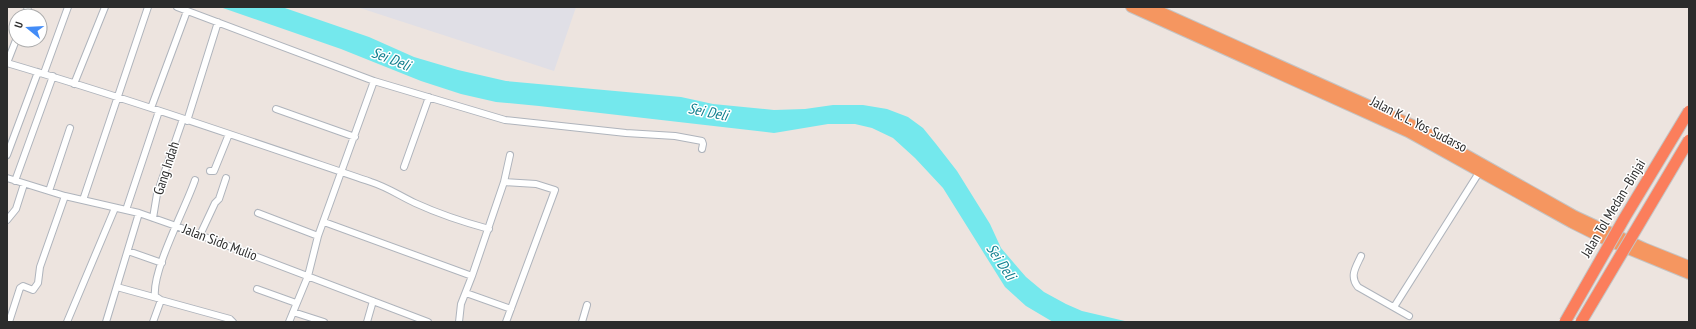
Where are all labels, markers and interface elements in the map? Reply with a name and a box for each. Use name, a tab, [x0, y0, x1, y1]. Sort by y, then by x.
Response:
north arrow	[8, 8, 48, 48]
text: U	[11, 20, 26, 30]
water label: Sei Deli	[369, 43, 415, 75]
street label: Jalan K. L. Yos Sudarso	[1367, 91, 1470, 156]
water label: Sei Deli	[687, 98, 731, 125]
street label: Gang Indah	[149, 139, 183, 197]
street label: Jalan Tol Medan–Binjai	[1576, 156, 1649, 261]
street label: Jalan Sido Mulio	[179, 219, 260, 264]
water label: Sei Deli	[982, 240, 1021, 285]

